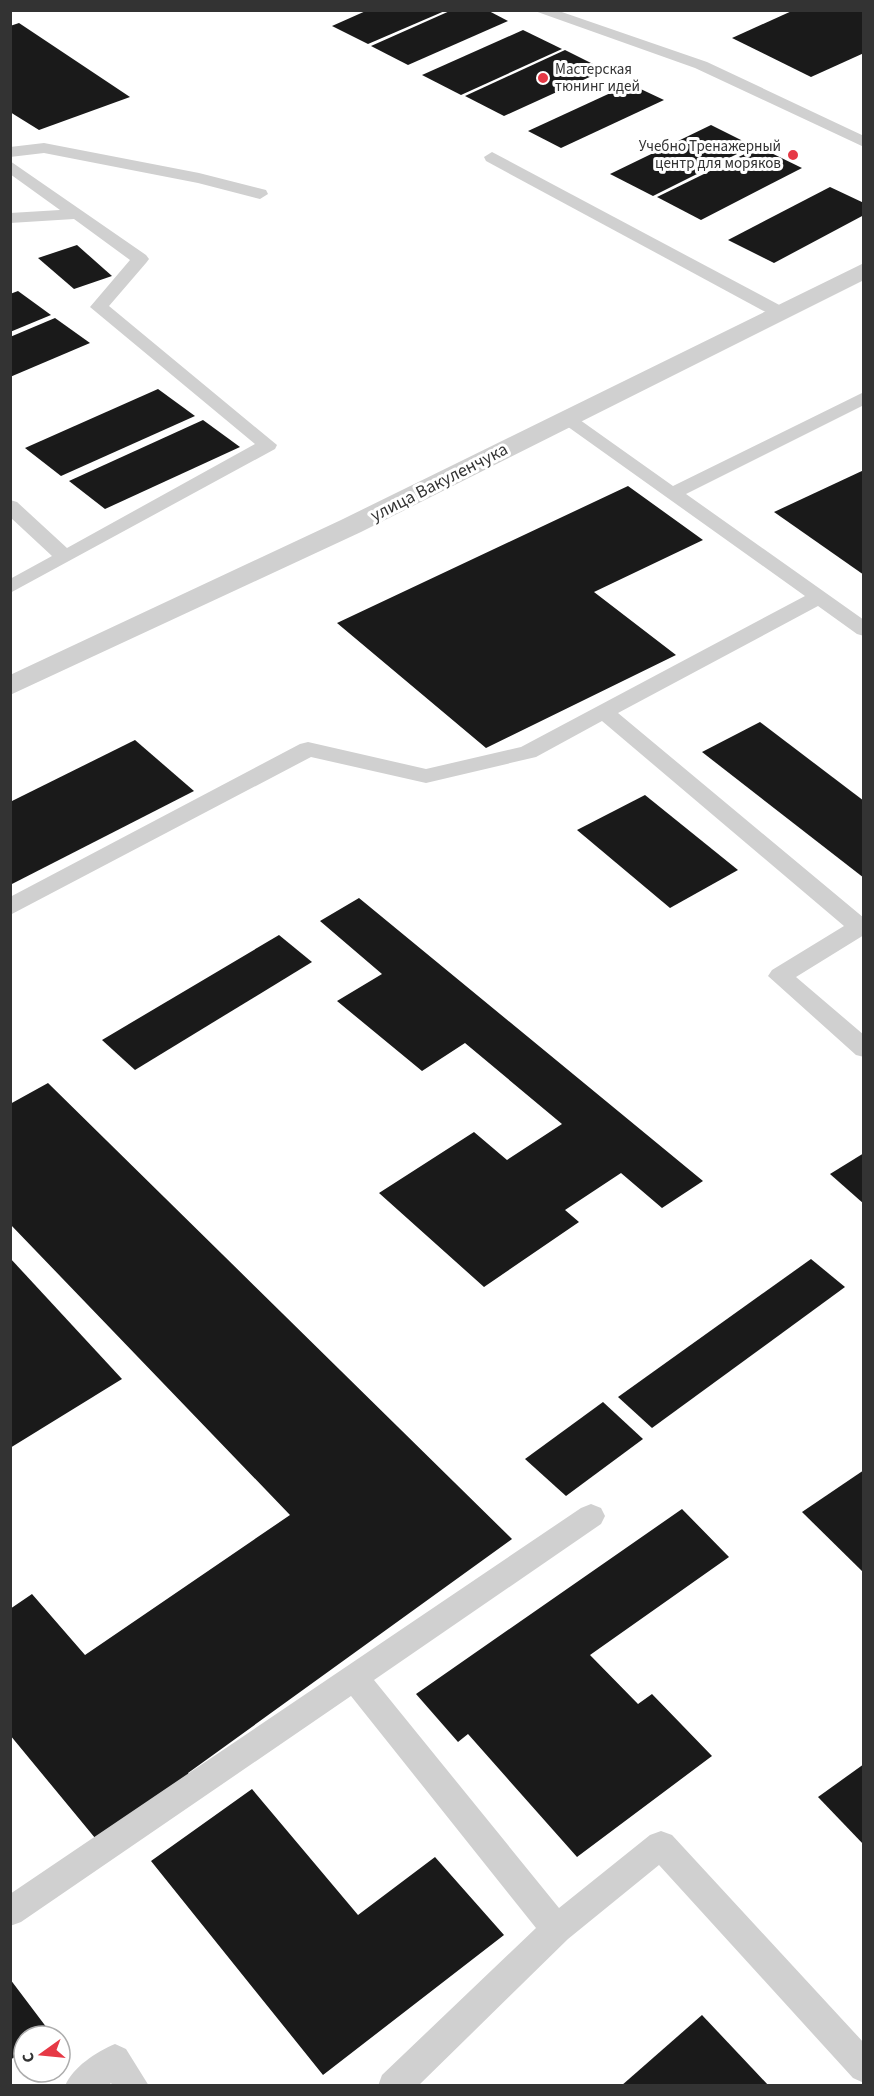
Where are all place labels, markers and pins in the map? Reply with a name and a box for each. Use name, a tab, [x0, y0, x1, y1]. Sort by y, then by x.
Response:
place label: Мастерская тюнинг идей	[555, 59, 640, 97]
marker: Мастерская тюнинг идей	[536, 71, 550, 85]
place label: Учебно Тренажерный центр для моряков	[639, 136, 781, 174]
marker: Учебно Тренажерный центр для моряков	[786, 148, 800, 162]

